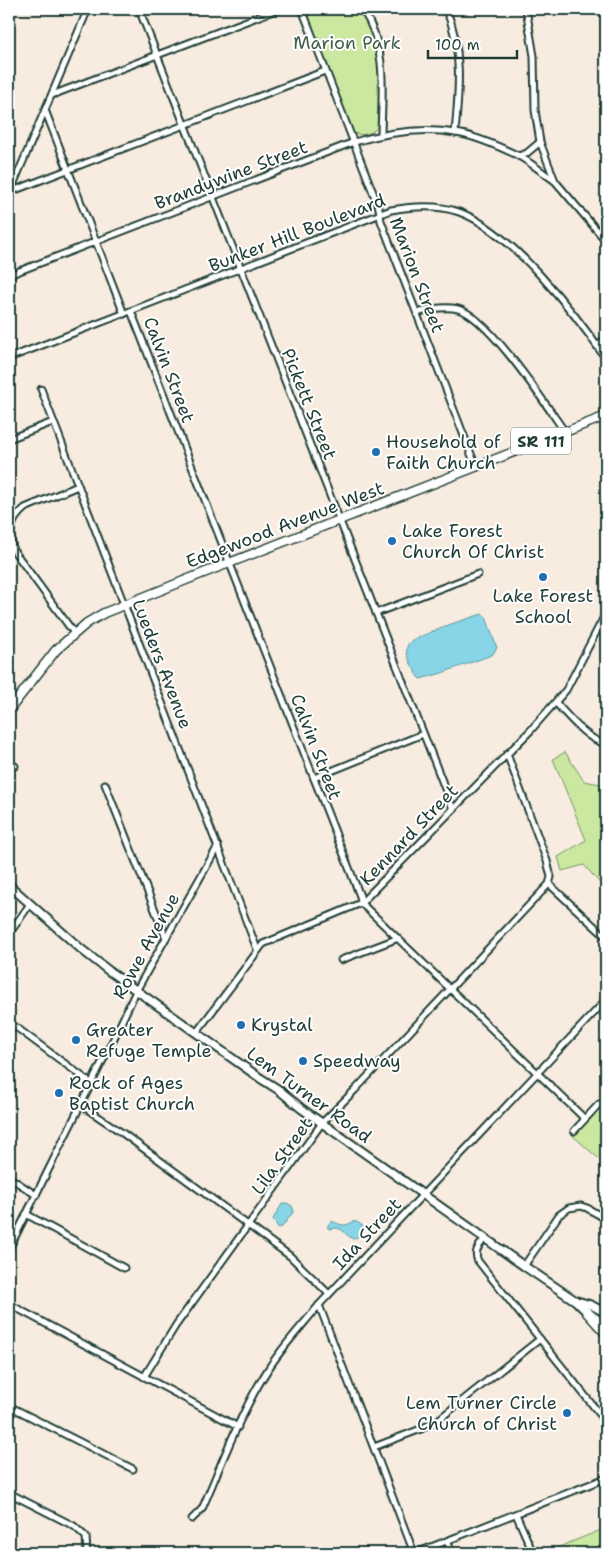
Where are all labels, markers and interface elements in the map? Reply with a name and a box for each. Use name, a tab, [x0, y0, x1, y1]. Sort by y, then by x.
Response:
scale bar	[428, 28, 516, 60]
park label: Marion Park	[293, 31, 401, 55]
text: 100 m	[435, 35, 480, 55]
street label: Brandywine Street	[151, 135, 311, 215]
street label: Bunker Hill Boulevard	[205, 188, 389, 278]
street label: Marion Street	[384, 214, 450, 336]
street label: Calvin Street	[138, 314, 200, 426]
street label: Pickett Street	[276, 345, 342, 463]
road number: SR 111	[511, 428, 571, 454]
place label: Household of Faith Church	[386, 430, 501, 475]
marker: Household of Faith Church	[370, 446, 382, 458]
street label: Edgewood Avenue West	[183, 476, 388, 574]
place label: Lake Forest Church Of Christ	[402, 519, 544, 564]
marker: Lake Forest Church Of Christ	[386, 535, 398, 547]
marker: Lake Forest School	[537, 571, 549, 583]
place label: Lake Forest School	[493, 584, 594, 629]
street label: Lueders Avenue	[126, 596, 198, 732]
street label: Calvin Street	[285, 691, 347, 803]
street label: Kennard Street	[354, 779, 464, 891]
street label: Rowe Avenue	[107, 889, 185, 1003]
place label: Krystal	[251, 1013, 313, 1037]
place label: Greater Refuge Temple	[86, 1018, 212, 1063]
marker: Krystal	[235, 1019, 247, 1031]
marker: Greater Refuge Temple	[70, 1034, 82, 1046]
street label: Lem Turner Road	[242, 1041, 376, 1149]
place label: Speedway	[313, 1049, 401, 1073]
marker: Speedway	[297, 1055, 309, 1067]
place label: Rock of Ages Baptist Church	[69, 1071, 195, 1116]
marker: Rock of Ages Baptist Church	[53, 1087, 65, 1099]
street label: Lila Street	[246, 1112, 318, 1199]
street label: Ida Street	[327, 1193, 407, 1275]
place label: Lem Turner Circle Church of Christ	[406, 1391, 557, 1436]
marker: Lem Turner Circle Church of Christ	[561, 1407, 573, 1419]

